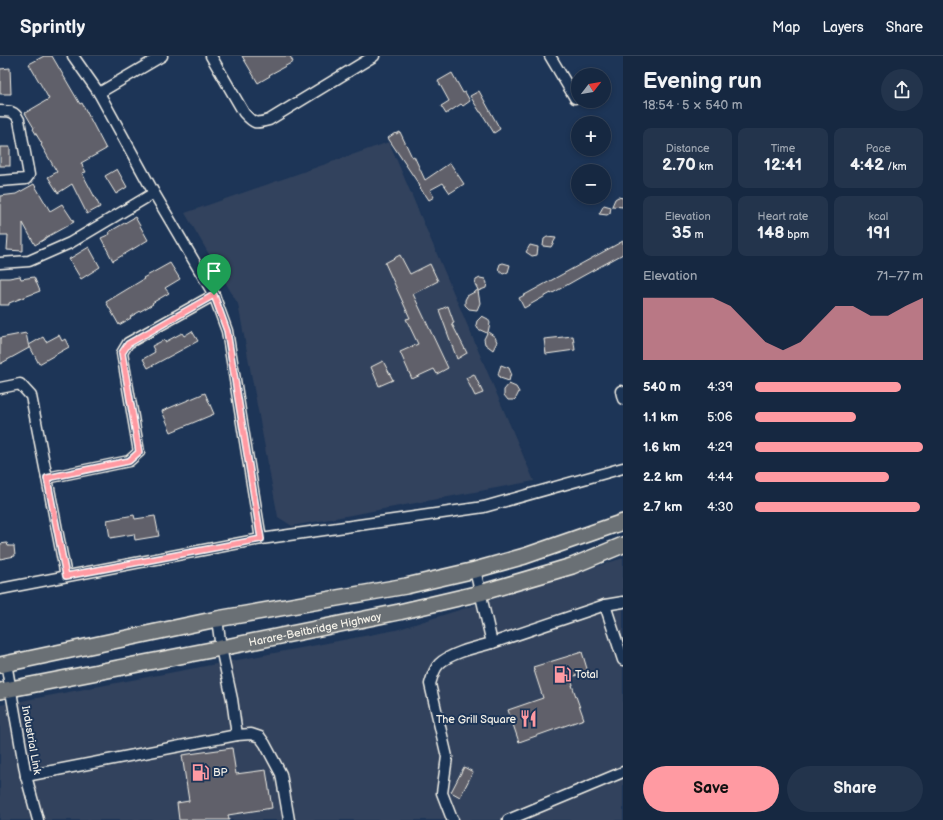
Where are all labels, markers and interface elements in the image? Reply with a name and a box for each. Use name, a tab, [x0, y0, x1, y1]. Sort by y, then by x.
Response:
text: Sprintly	[20, 16, 85, 39]
text: Map	[772, 19, 800, 36]
text: Layers	[822, 19, 864, 36]
text: Share	[886, 19, 923, 36]
north arrow	[571, 68, 611, 108]
map controls	[571, 68, 611, 204]
text: Evening run	[643, 68, 762, 95]
button: share	[881, 69, 923, 111]
text: 18:54 · 5 × 540 m	[643, 97, 742, 113]
button: +	[571, 116, 611, 156]
text: Distance	[666, 142, 710, 155]
text: Time	[771, 142, 795, 155]
text: Pace	[866, 142, 891, 155]
text: 2.70	[662, 155, 696, 175]
text: 12:41	[764, 155, 802, 175]
text: 4:42	[850, 155, 884, 175]
text: km	[696, 160, 713, 173]
text: /km	[884, 160, 907, 173]
button: −	[571, 164, 611, 204]
text: Elevation	[665, 210, 711, 223]
text: Heart rate	[758, 210, 808, 223]
text: kcal	[868, 210, 888, 223]
text: 35	[672, 223, 692, 243]
text: 148	[757, 223, 784, 243]
text: 191	[866, 223, 890, 243]
text: m	[692, 228, 704, 241]
text: bpm	[784, 228, 809, 241]
pin	[197, 254, 231, 295]
icon: arrive	[203, 260, 225, 282]
text: Elevation	[643, 268, 697, 284]
text: 71–77 m	[877, 268, 923, 284]
text: 540 m	[643, 379, 681, 395]
text: 4:39	[707, 379, 733, 395]
text: 1.1 km	[643, 409, 678, 425]
text: 5:06	[707, 409, 733, 425]
text: 1.6 km	[643, 439, 681, 455]
text: 4:29	[707, 439, 733, 455]
text: 2.2 km	[643, 469, 683, 485]
text: 4:44	[707, 469, 733, 485]
text: 2.7 km	[643, 499, 682, 515]
text: 4:30	[707, 499, 733, 515]
street label: Harare-Beitbridge Highway	[248, 610, 383, 649]
fuel station icon: Total	[552, 664, 572, 684]
place label: Total	[575, 668, 598, 681]
street label: Industrial Link	[19, 705, 44, 776]
restaurant icon: The Grill Square	[519, 709, 539, 729]
place label: The Grill Square	[436, 713, 516, 726]
fuel station icon: BP	[190, 762, 210, 782]
place label: BP	[213, 766, 228, 779]
button: Save	[643, 766, 779, 812]
button: Share	[787, 766, 923, 812]

